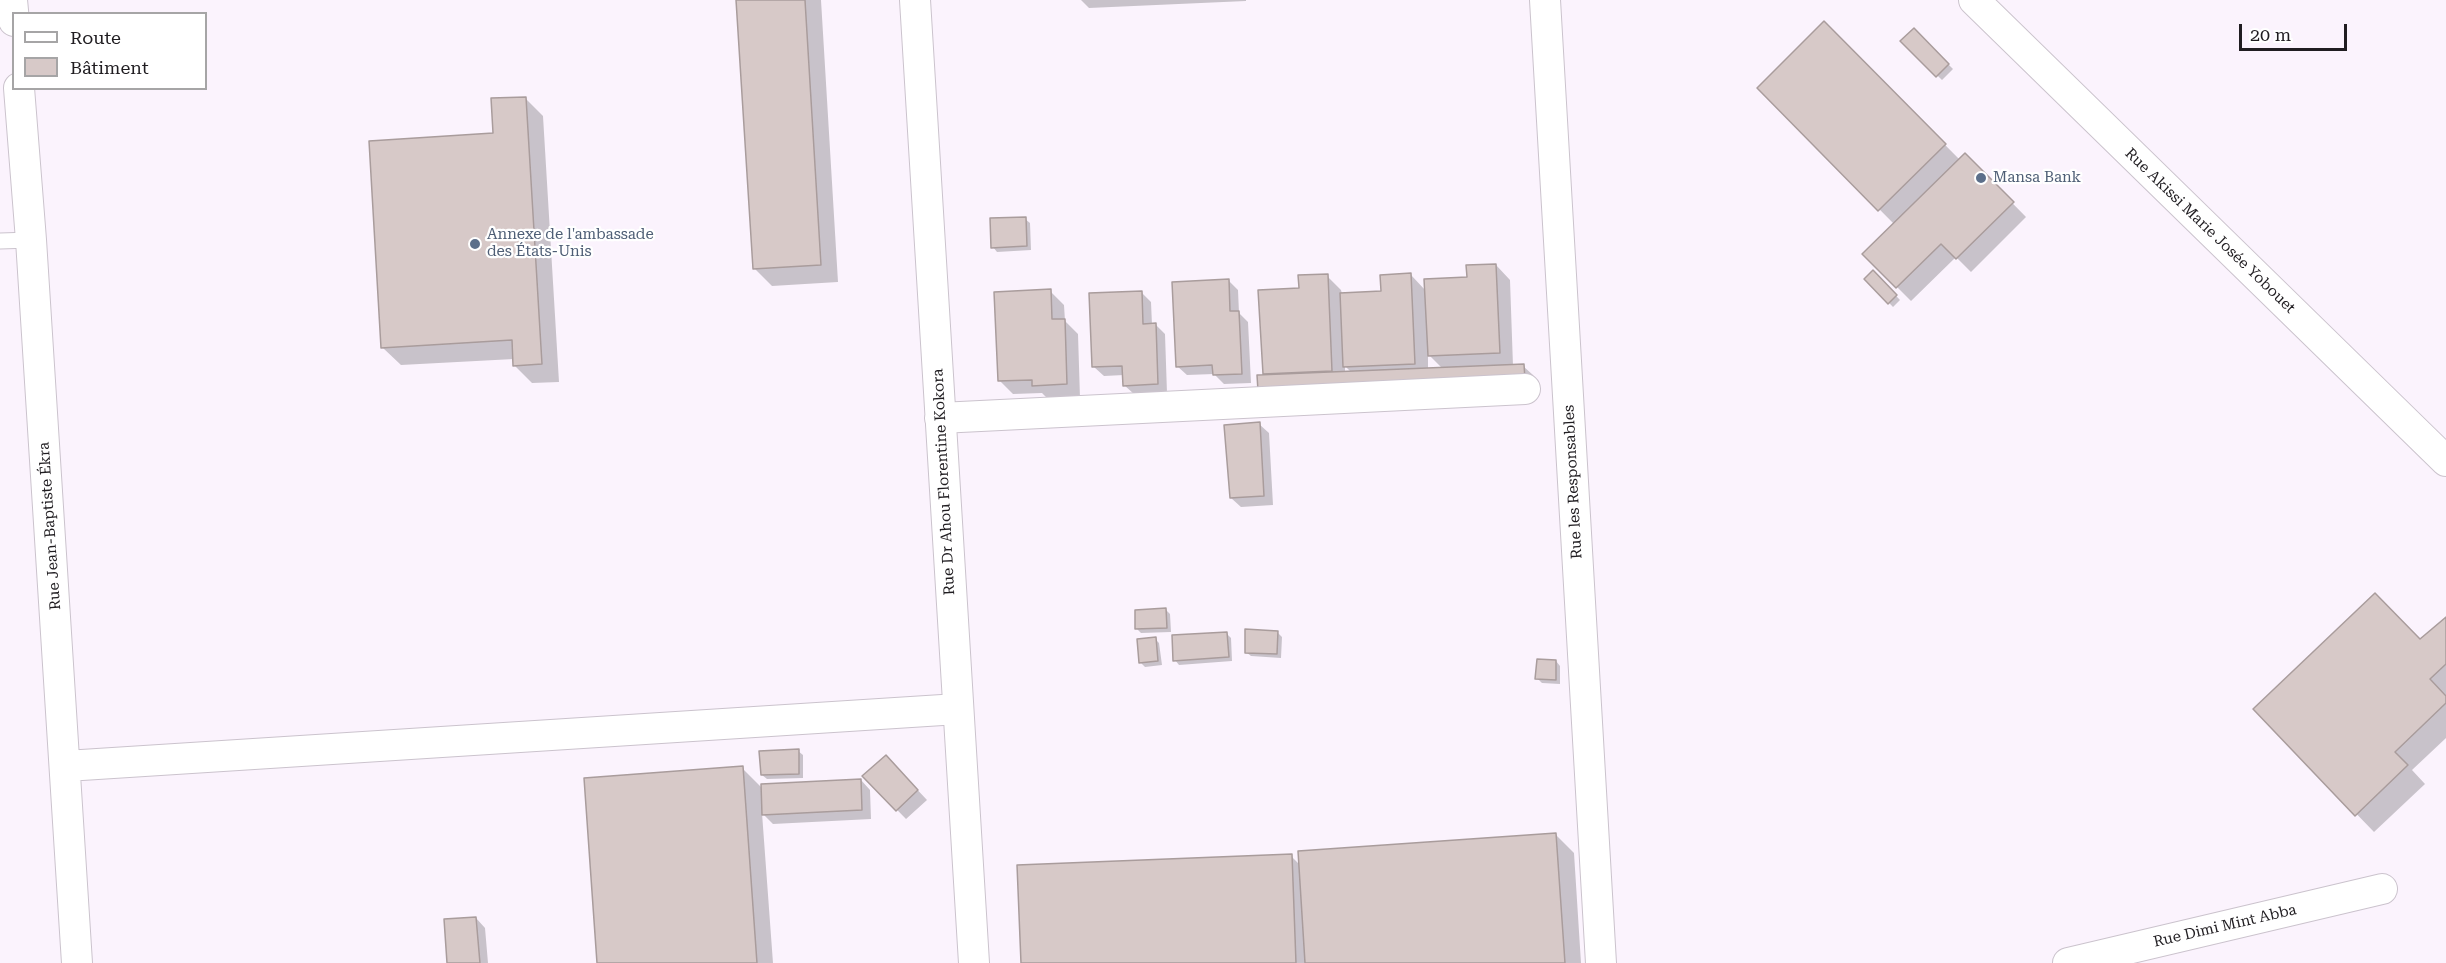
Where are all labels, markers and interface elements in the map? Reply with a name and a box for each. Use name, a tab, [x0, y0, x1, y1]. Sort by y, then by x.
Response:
legend	[12, 12, 207, 90]
scale bar	[2242, 12, 2350, 50]
text: 20 m	[2250, 24, 2291, 45]
text: Route	[70, 27, 121, 48]
text: Bâtiment	[70, 57, 149, 78]
street label: Rue Akissi Marie Josée Yobouet	[2121, 145, 2299, 317]
place label: Mansa Bank	[1993, 169, 2081, 187]
marker: Mansa Bank	[1974, 171, 1988, 185]
place label: Annexe de l'ambassade des États-Unis	[487, 226, 654, 261]
marker: Annexe de l'ambassade des États-Unis	[468, 237, 482, 251]
street label: Rue Dr Ahou Florentine Kokora	[929, 368, 959, 596]
street label: Rue les Responsables	[1560, 404, 1586, 560]
street label: Rue Jean-Baptiste Ékra	[35, 441, 65, 611]
street label: Rue Dimi Mint Abba	[2152, 901, 2298, 951]

